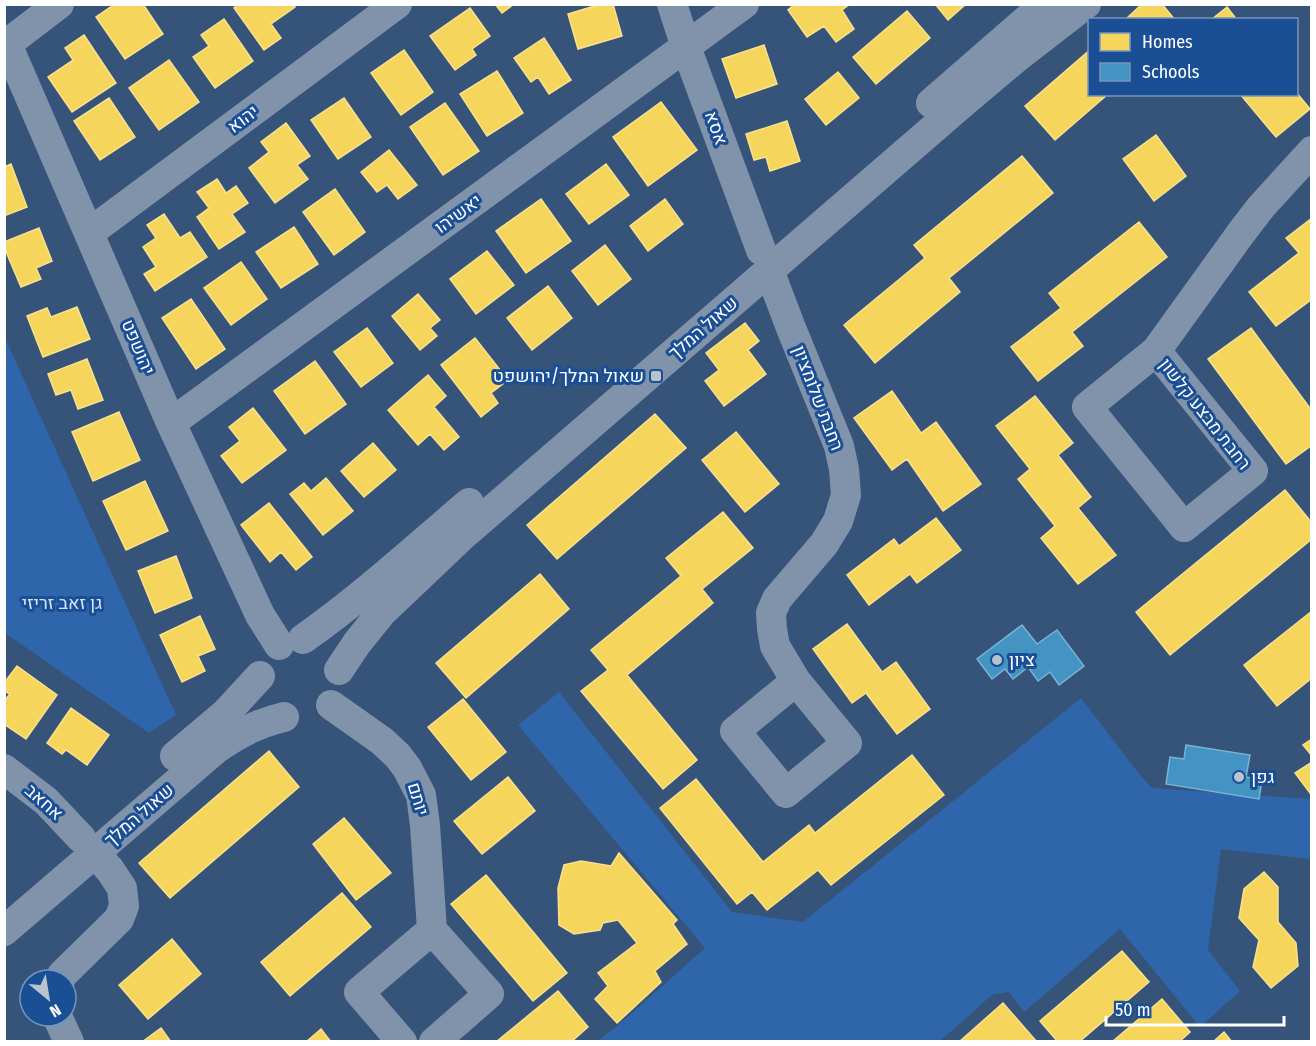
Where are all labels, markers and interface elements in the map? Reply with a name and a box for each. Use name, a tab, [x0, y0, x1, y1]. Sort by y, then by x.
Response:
legend	[1088, 18, 1298, 96]
text: Homes	[1142, 31, 1193, 53]
text: Schools	[1142, 61, 1200, 83]
street label: יהוא	[223, 100, 263, 138]
street label: אסא	[700, 108, 732, 148]
street label: יאשיהו	[430, 190, 486, 238]
street label: שאול המלך	[664, 292, 742, 364]
street label: יהושפט	[117, 316, 159, 378]
street label: רחבת שלומציון	[788, 342, 848, 454]
street label: רחבת מבצע קלשון	[1155, 354, 1255, 474]
place label: שאול המלך/יהושפט	[493, 365, 644, 387]
marker: שאול המלך/יהושפט	[649, 369, 663, 383]
park label: גן זאב זריזי	[22, 592, 102, 614]
place label: ציון	[1009, 649, 1035, 671]
marker: ציון	[990, 653, 1004, 667]
place label: גפן	[1251, 766, 1274, 788]
marker: גפן	[1232, 770, 1246, 784]
street label: אחאב	[20, 779, 68, 825]
street label: שאול המלך	[100, 779, 178, 851]
street label: יותם	[403, 780, 433, 818]
north arrow	[18, 968, 78, 1028]
scale bar	[1106, 989, 1284, 1027]
text: 50 m	[1115, 999, 1151, 1021]
text: N	[46, 1000, 64, 1021]

